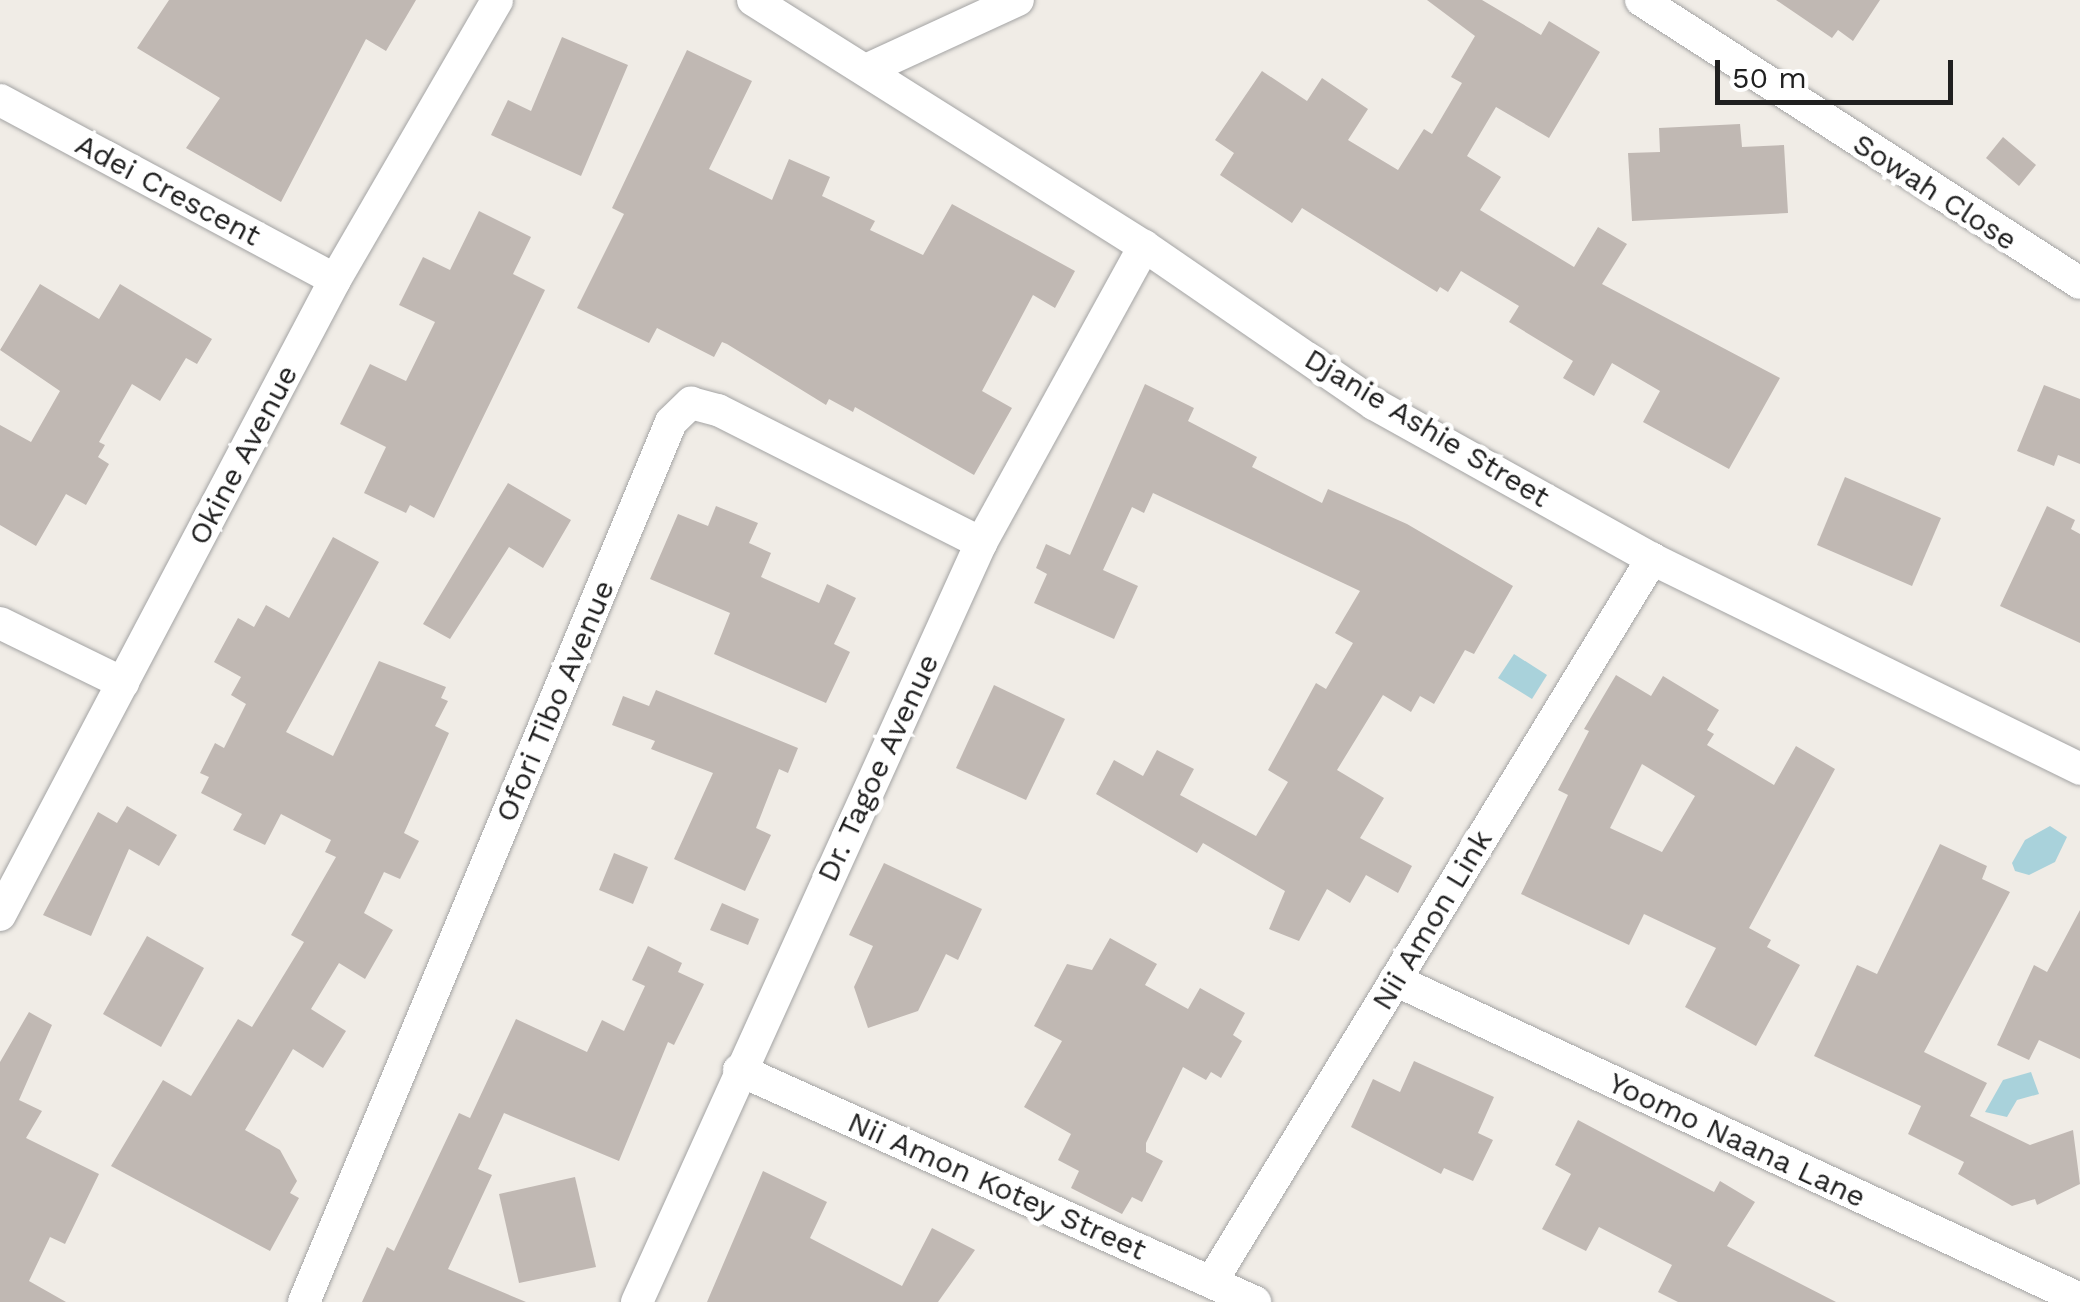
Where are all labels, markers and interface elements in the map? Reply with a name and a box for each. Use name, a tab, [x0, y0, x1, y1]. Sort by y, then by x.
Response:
scale bar	[1720, 40, 1958, 102]
text: 50 m	[1732, 60, 1807, 95]
street label: Adei Crescent	[69, 126, 267, 254]
street label: Sowah Close	[1846, 126, 2024, 258]
street label: Djanie Ashie Street	[1298, 340, 1556, 516]
street label: Okine Avenue	[180, 358, 306, 552]
street label: Ofori Tibo Avenue	[487, 574, 623, 828]
street label: Dr. Tagoe Avenue	[809, 647, 947, 889]
street label: Nii Amon Link	[1364, 823, 1500, 1017]
street label: Yoomo Naana Lane	[1602, 1064, 1872, 1216]
street label: Nii Amon Kotey Street	[841, 1104, 1153, 1268]

